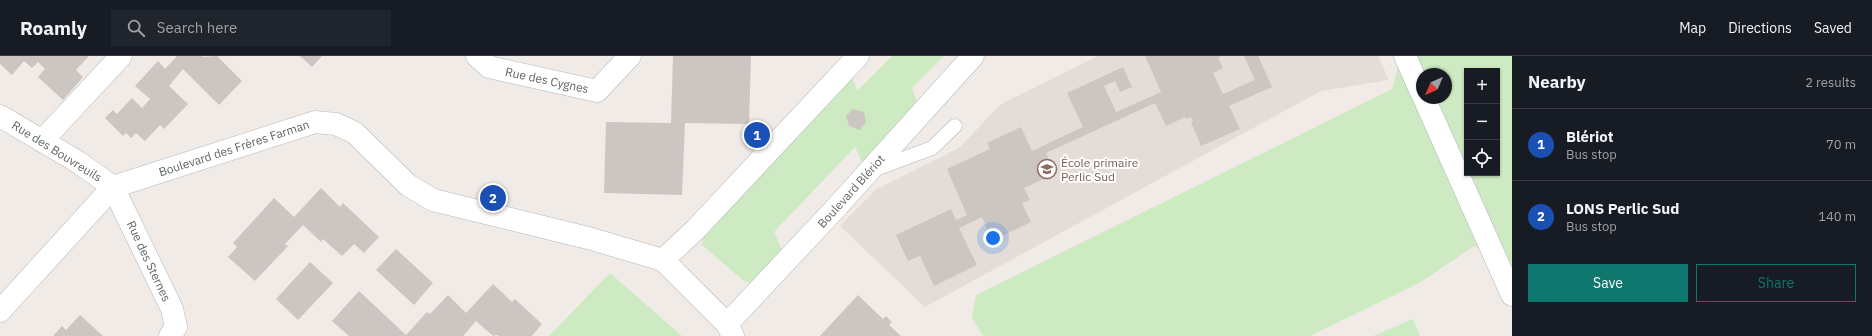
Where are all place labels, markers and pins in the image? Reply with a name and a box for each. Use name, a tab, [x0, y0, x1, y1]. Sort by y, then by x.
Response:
pin: 1	[744, 120, 770, 150]
place label: École primaire Perlic Sud	[1061, 155, 1139, 184]
school or university icon: École primaire Perlic Sud	[1036, 158, 1058, 180]
pin: 2	[480, 183, 506, 213]

